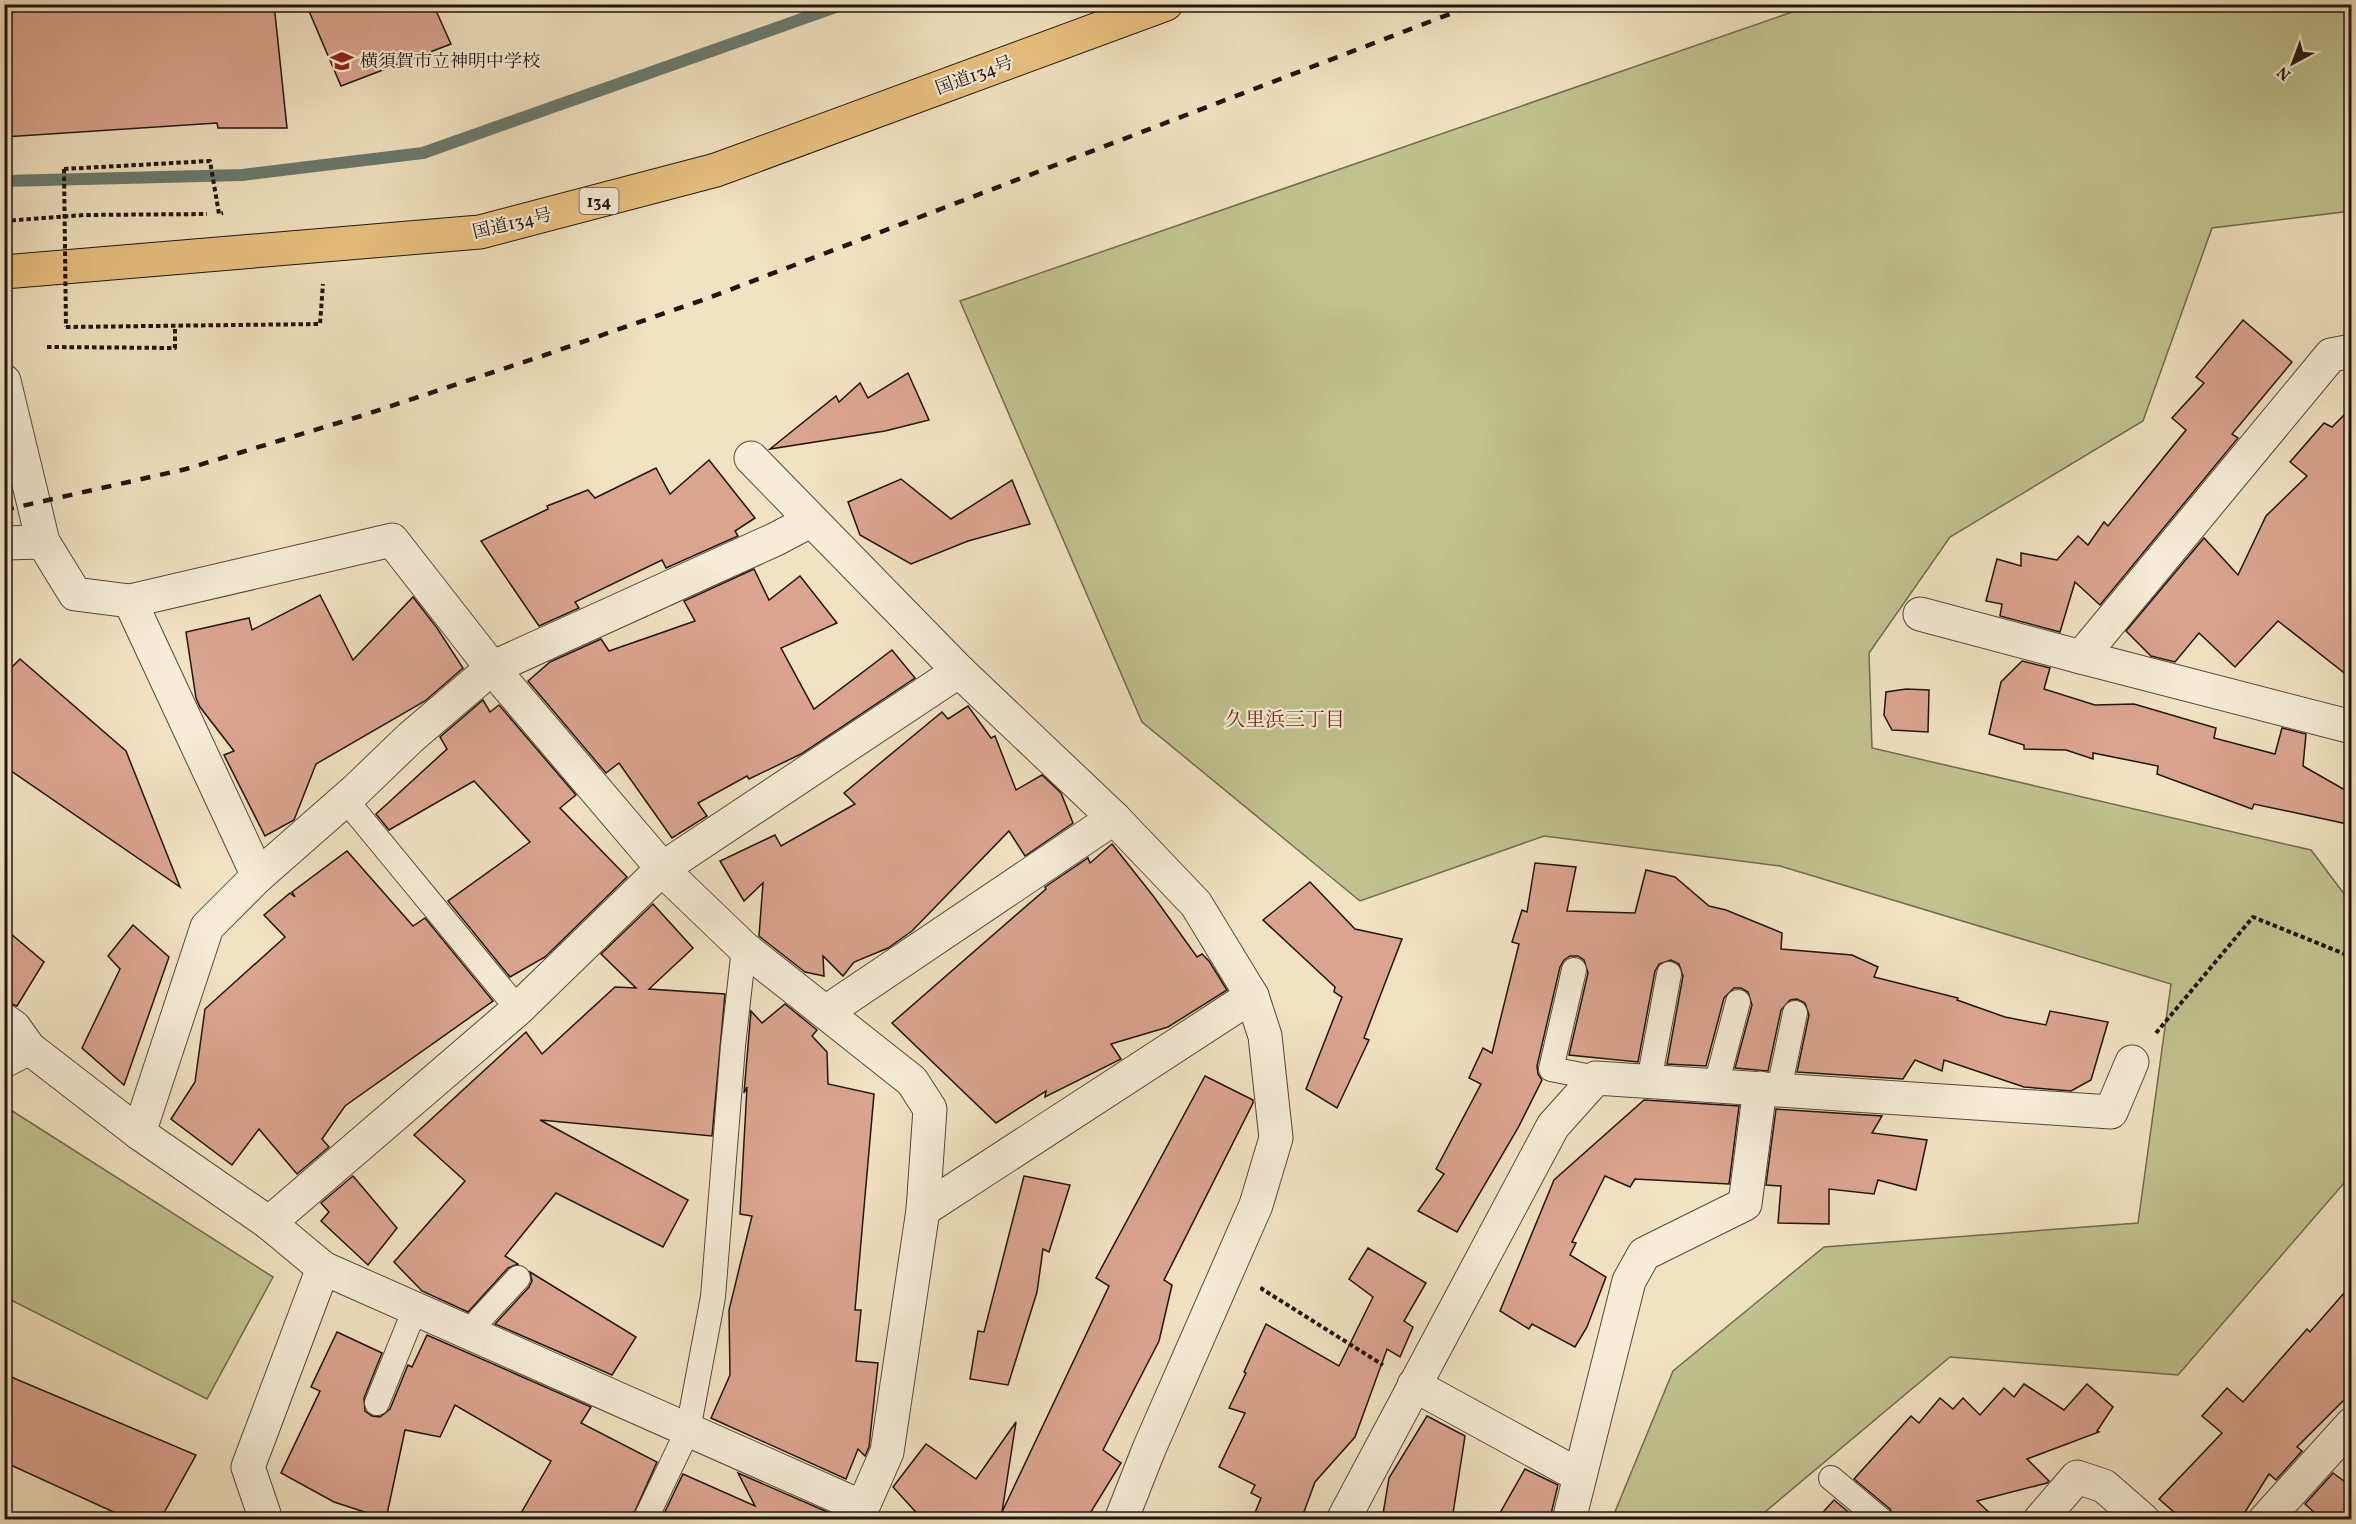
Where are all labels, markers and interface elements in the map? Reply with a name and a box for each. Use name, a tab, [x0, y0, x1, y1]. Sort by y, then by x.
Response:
north arrow	[2263, 33, 2323, 93]
school or university icon: 横須賀市立神明中学校	[329, 48, 355, 74]
place label: 横須賀市立神明中学校	[360, 50, 540, 75]
street label: 国道134号	[932, 51, 1017, 102]
text: N	[2273, 60, 2296, 85]
road number: 134	[580, 188, 618, 214]
street label: 国道134号	[470, 203, 555, 246]
district label: 久里浜三丁目	[1225, 707, 1345, 735]

